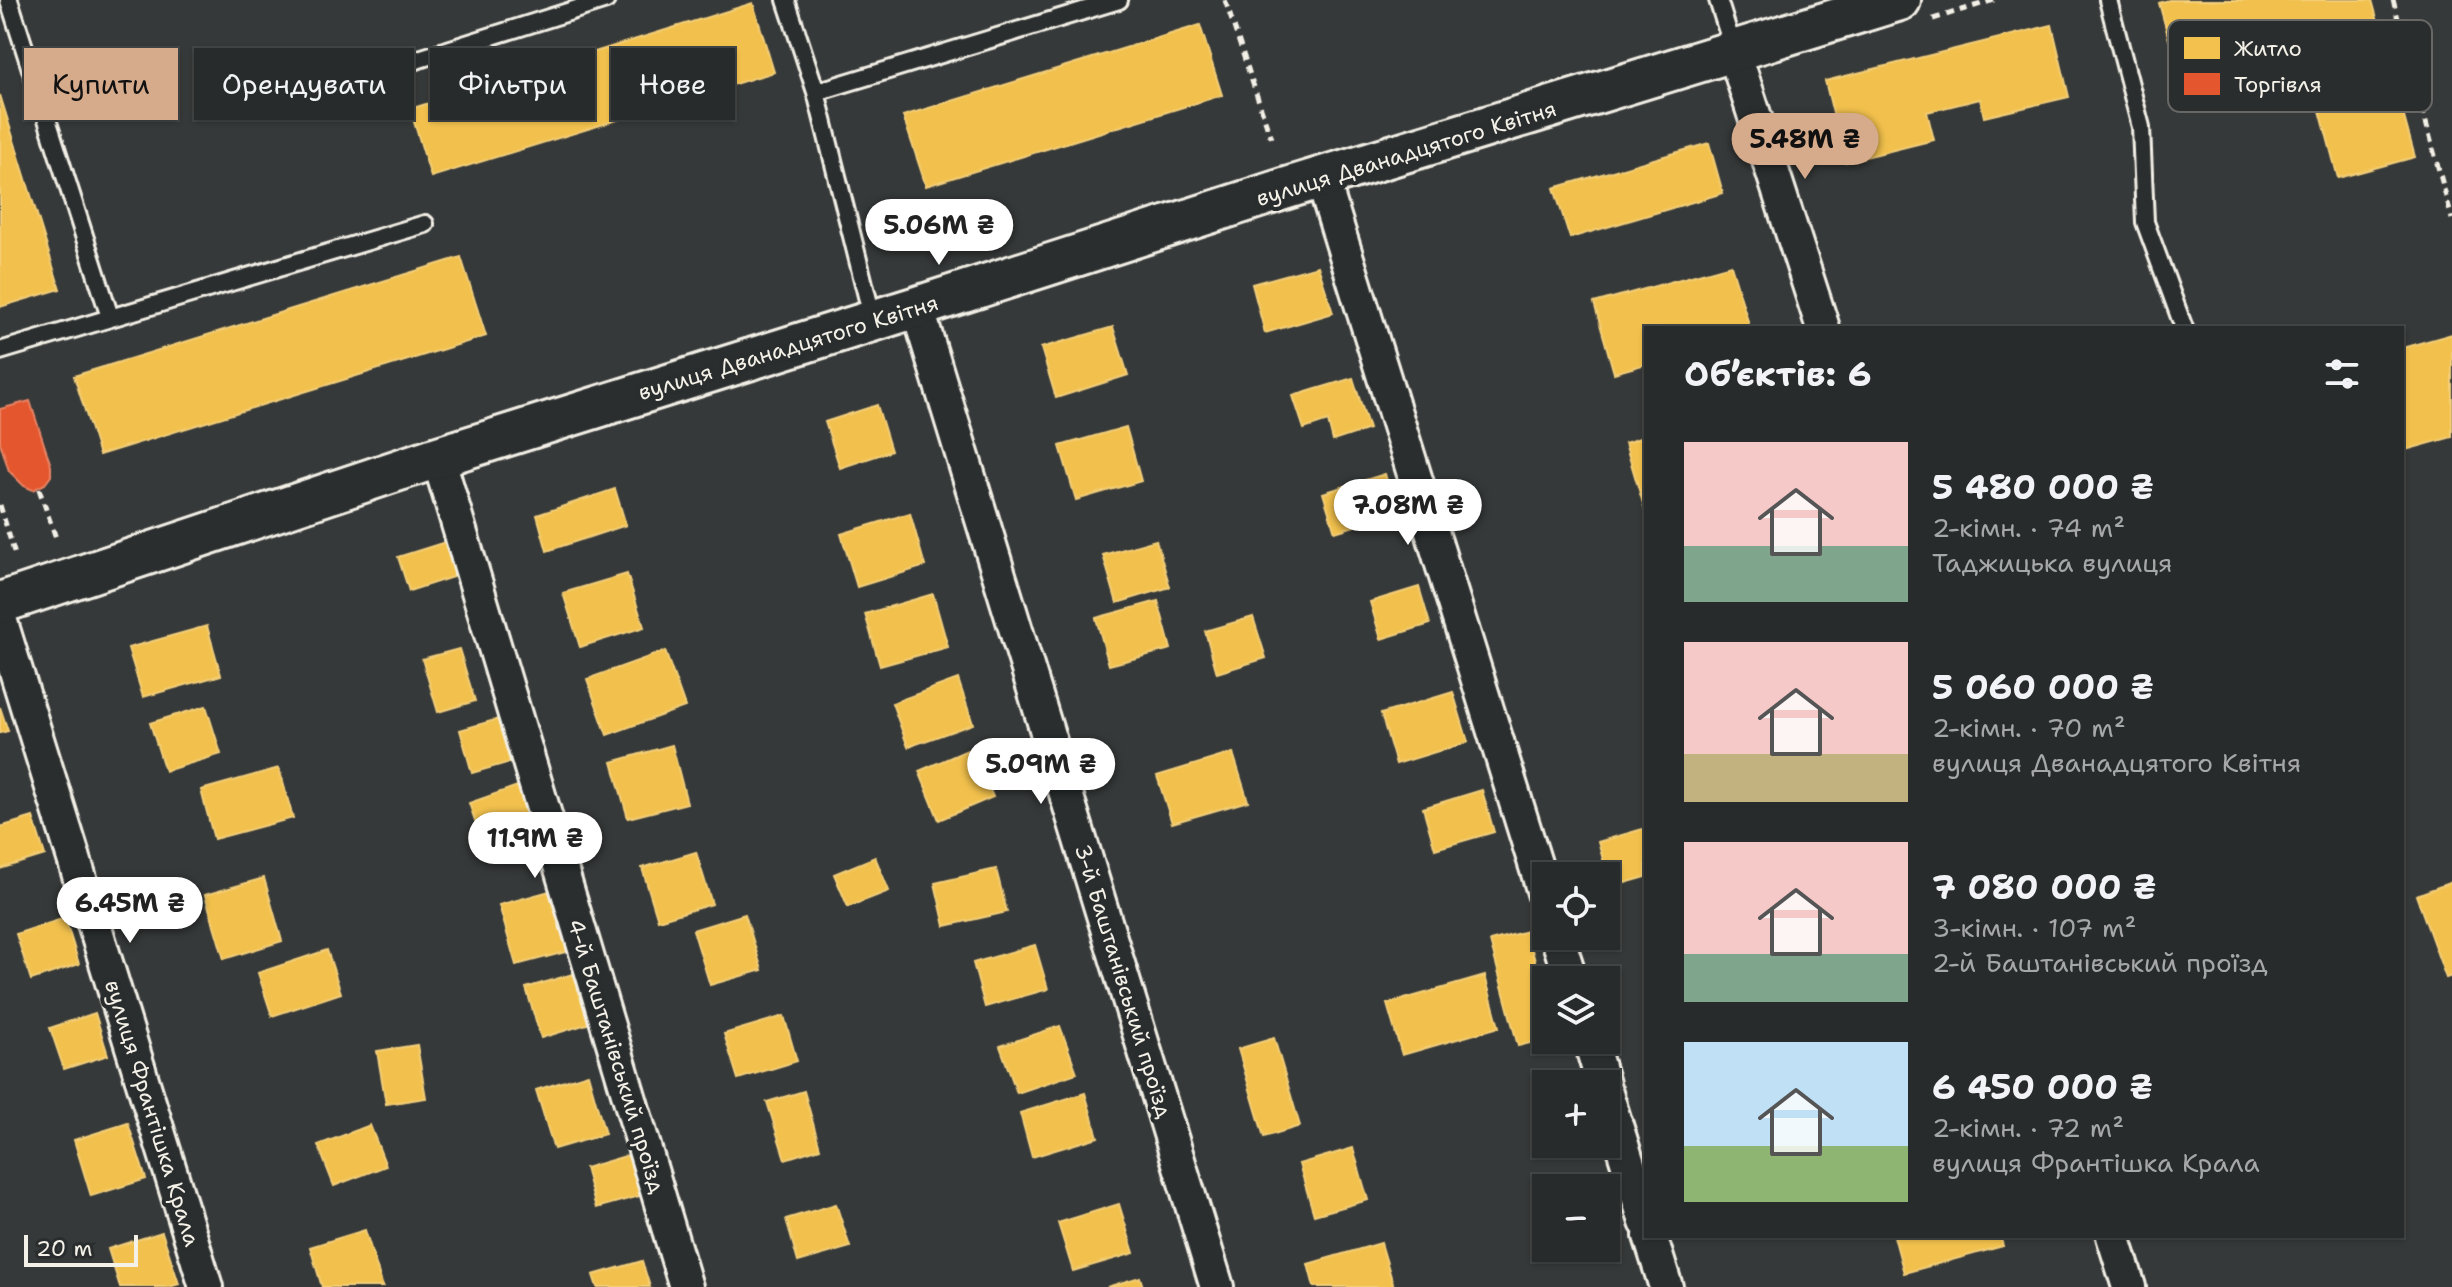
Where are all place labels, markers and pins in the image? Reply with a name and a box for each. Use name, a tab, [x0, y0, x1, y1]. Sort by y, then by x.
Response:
pin: 5.48M ₴	[1731, 113, 1879, 181]
pin: 5.06M ₴	[865, 199, 1013, 267]
pin: 7.08M ₴	[1334, 479, 1482, 547]
pin: 5.09M ₴	[967, 738, 1115, 806]
pin: 11.9M ₴	[461, 812, 609, 880]
pin: 6.45M ₴	[56, 877, 204, 945]

